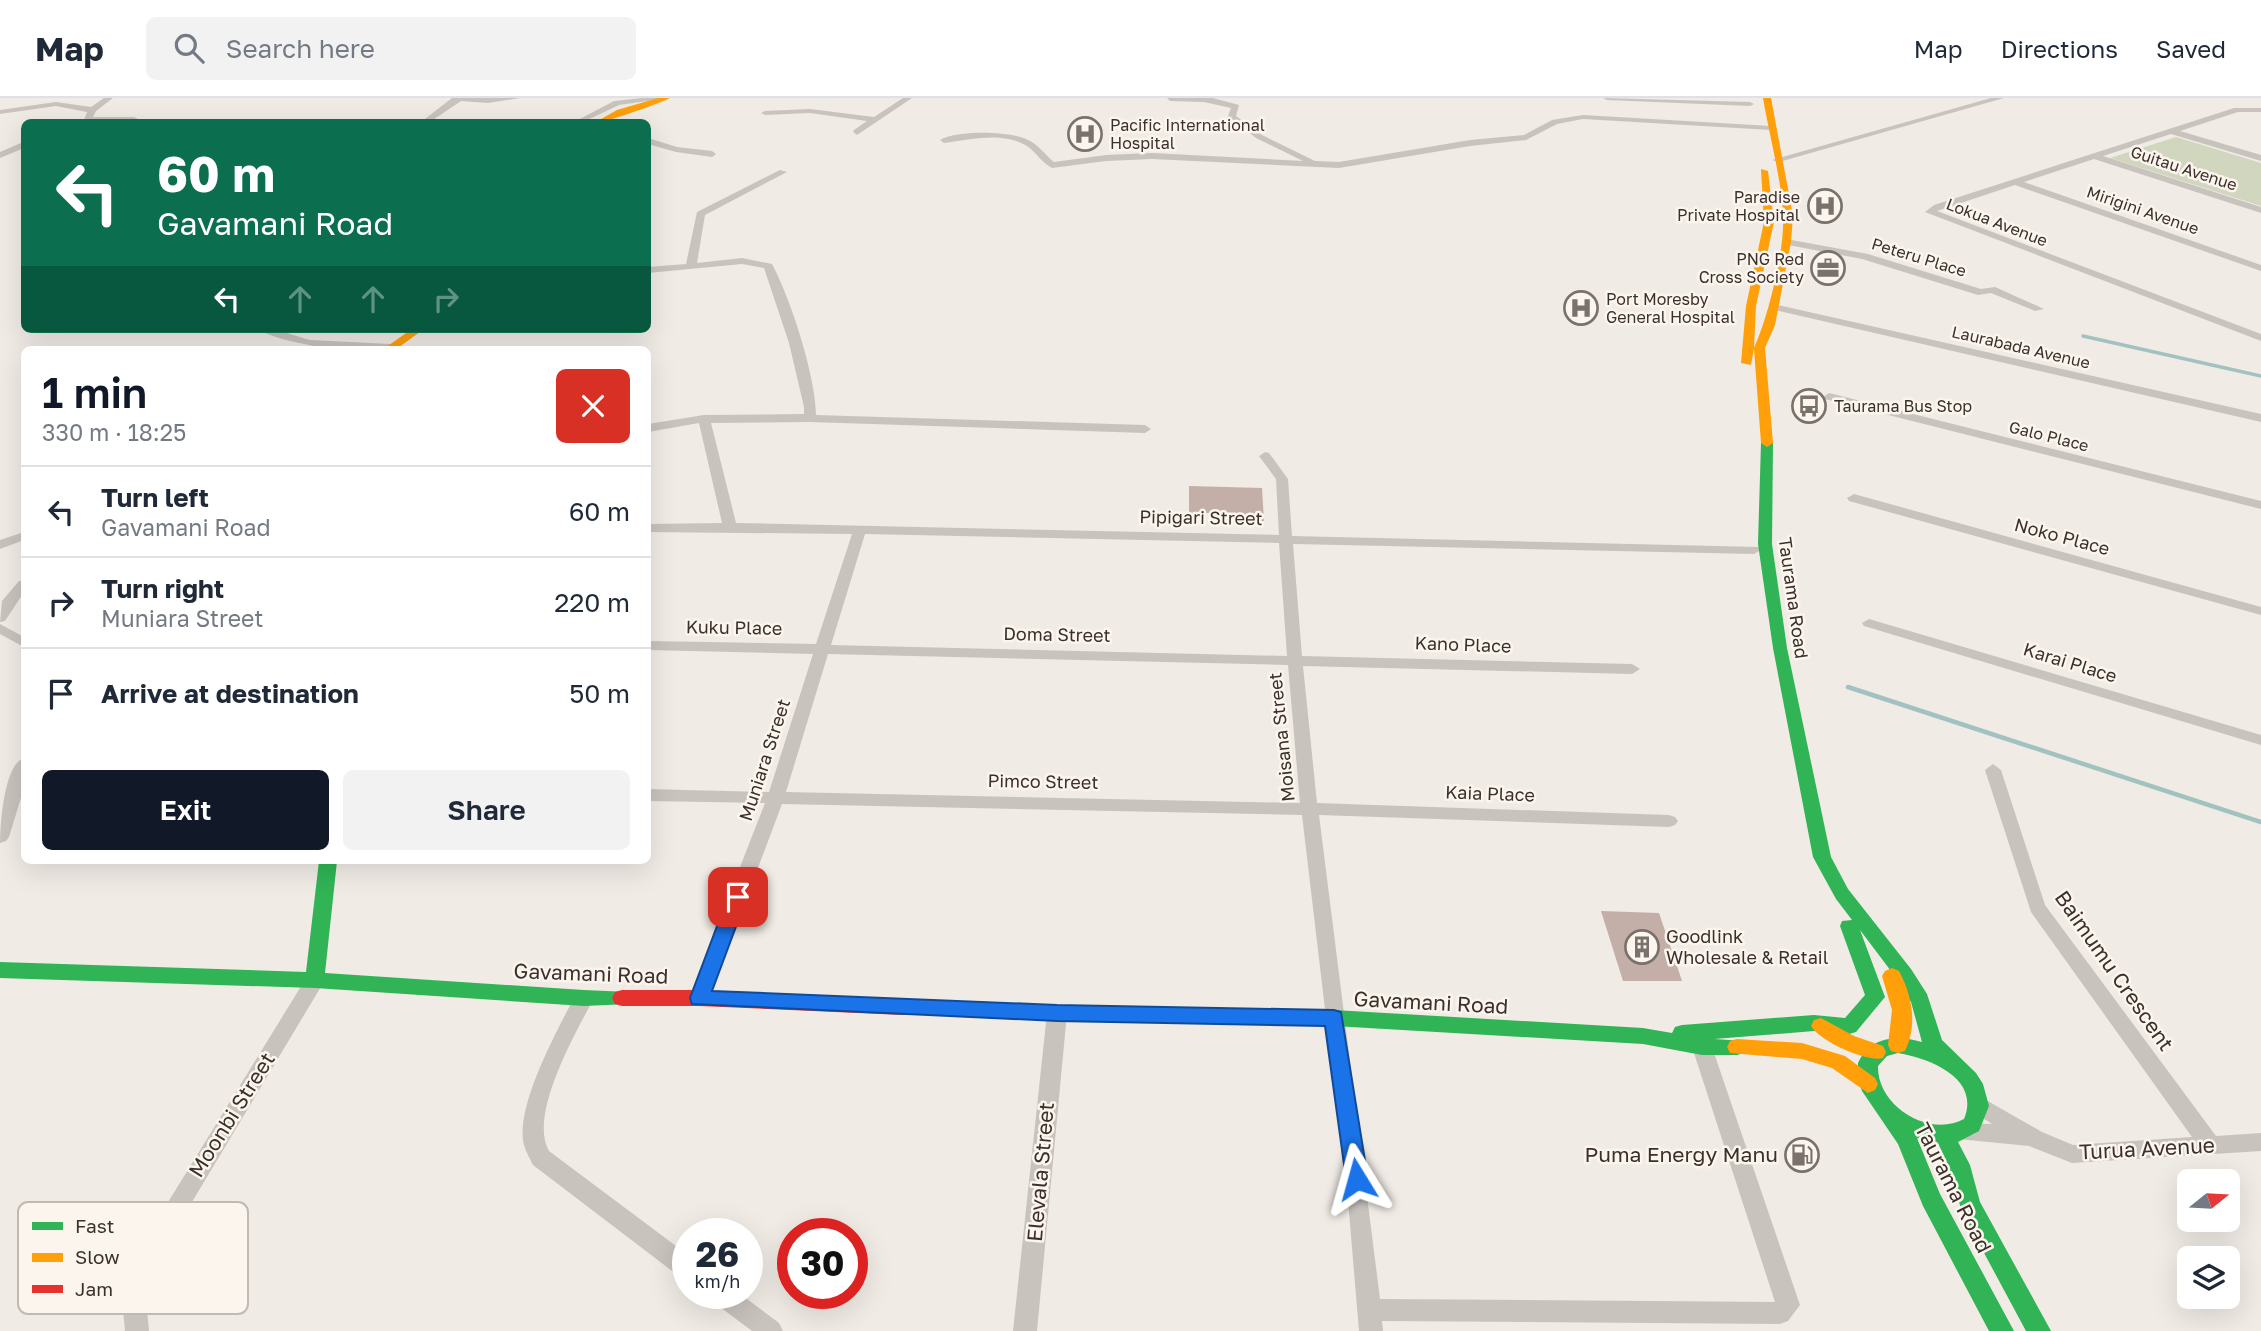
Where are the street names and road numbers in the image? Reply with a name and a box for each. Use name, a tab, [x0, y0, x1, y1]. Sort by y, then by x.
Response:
street label: Guitau Avenue	[2128, 141, 2240, 195]
street label: Mirigini Avenue	[2084, 181, 2202, 239]
street label: Lokua Avenue	[1944, 194, 2050, 250]
street label: Peteru Place	[1869, 233, 1969, 281]
street label: Laurabada Avenue	[1950, 321, 2092, 373]
street label: Galo Place	[2007, 416, 2091, 456]
street label: Pipigari Street	[1139, 505, 1263, 529]
street label: Noko Place	[2012, 513, 2112, 559]
street label: Taurama Road	[1775, 536, 1813, 660]
street label: Kuku Place	[686, 615, 782, 639]
street label: Doma Street	[1003, 622, 1111, 646]
street label: Kano Place	[1414, 631, 1512, 657]
street label: Karai Place	[2021, 637, 2120, 687]
street label: Moisana Street	[1263, 671, 1299, 803]
street label: Muniara Street	[734, 696, 794, 824]
street label: Pimco Street	[987, 769, 1099, 793]
street label: Kaia Place	[1445, 780, 1535, 806]
street label: Baimumu Crescent	[2050, 885, 2180, 1056]
street label: Gavamani Road	[513, 957, 669, 989]
street label: Gavamani Road	[1353, 985, 1509, 1019]
street label: Moonbi Street	[182, 1047, 280, 1182]
street label: Elevala Street	[1021, 1101, 1059, 1243]
street label: Taurama Road	[1910, 1118, 1998, 1257]
street label: Turua Avenue	[2078, 1131, 2216, 1165]

